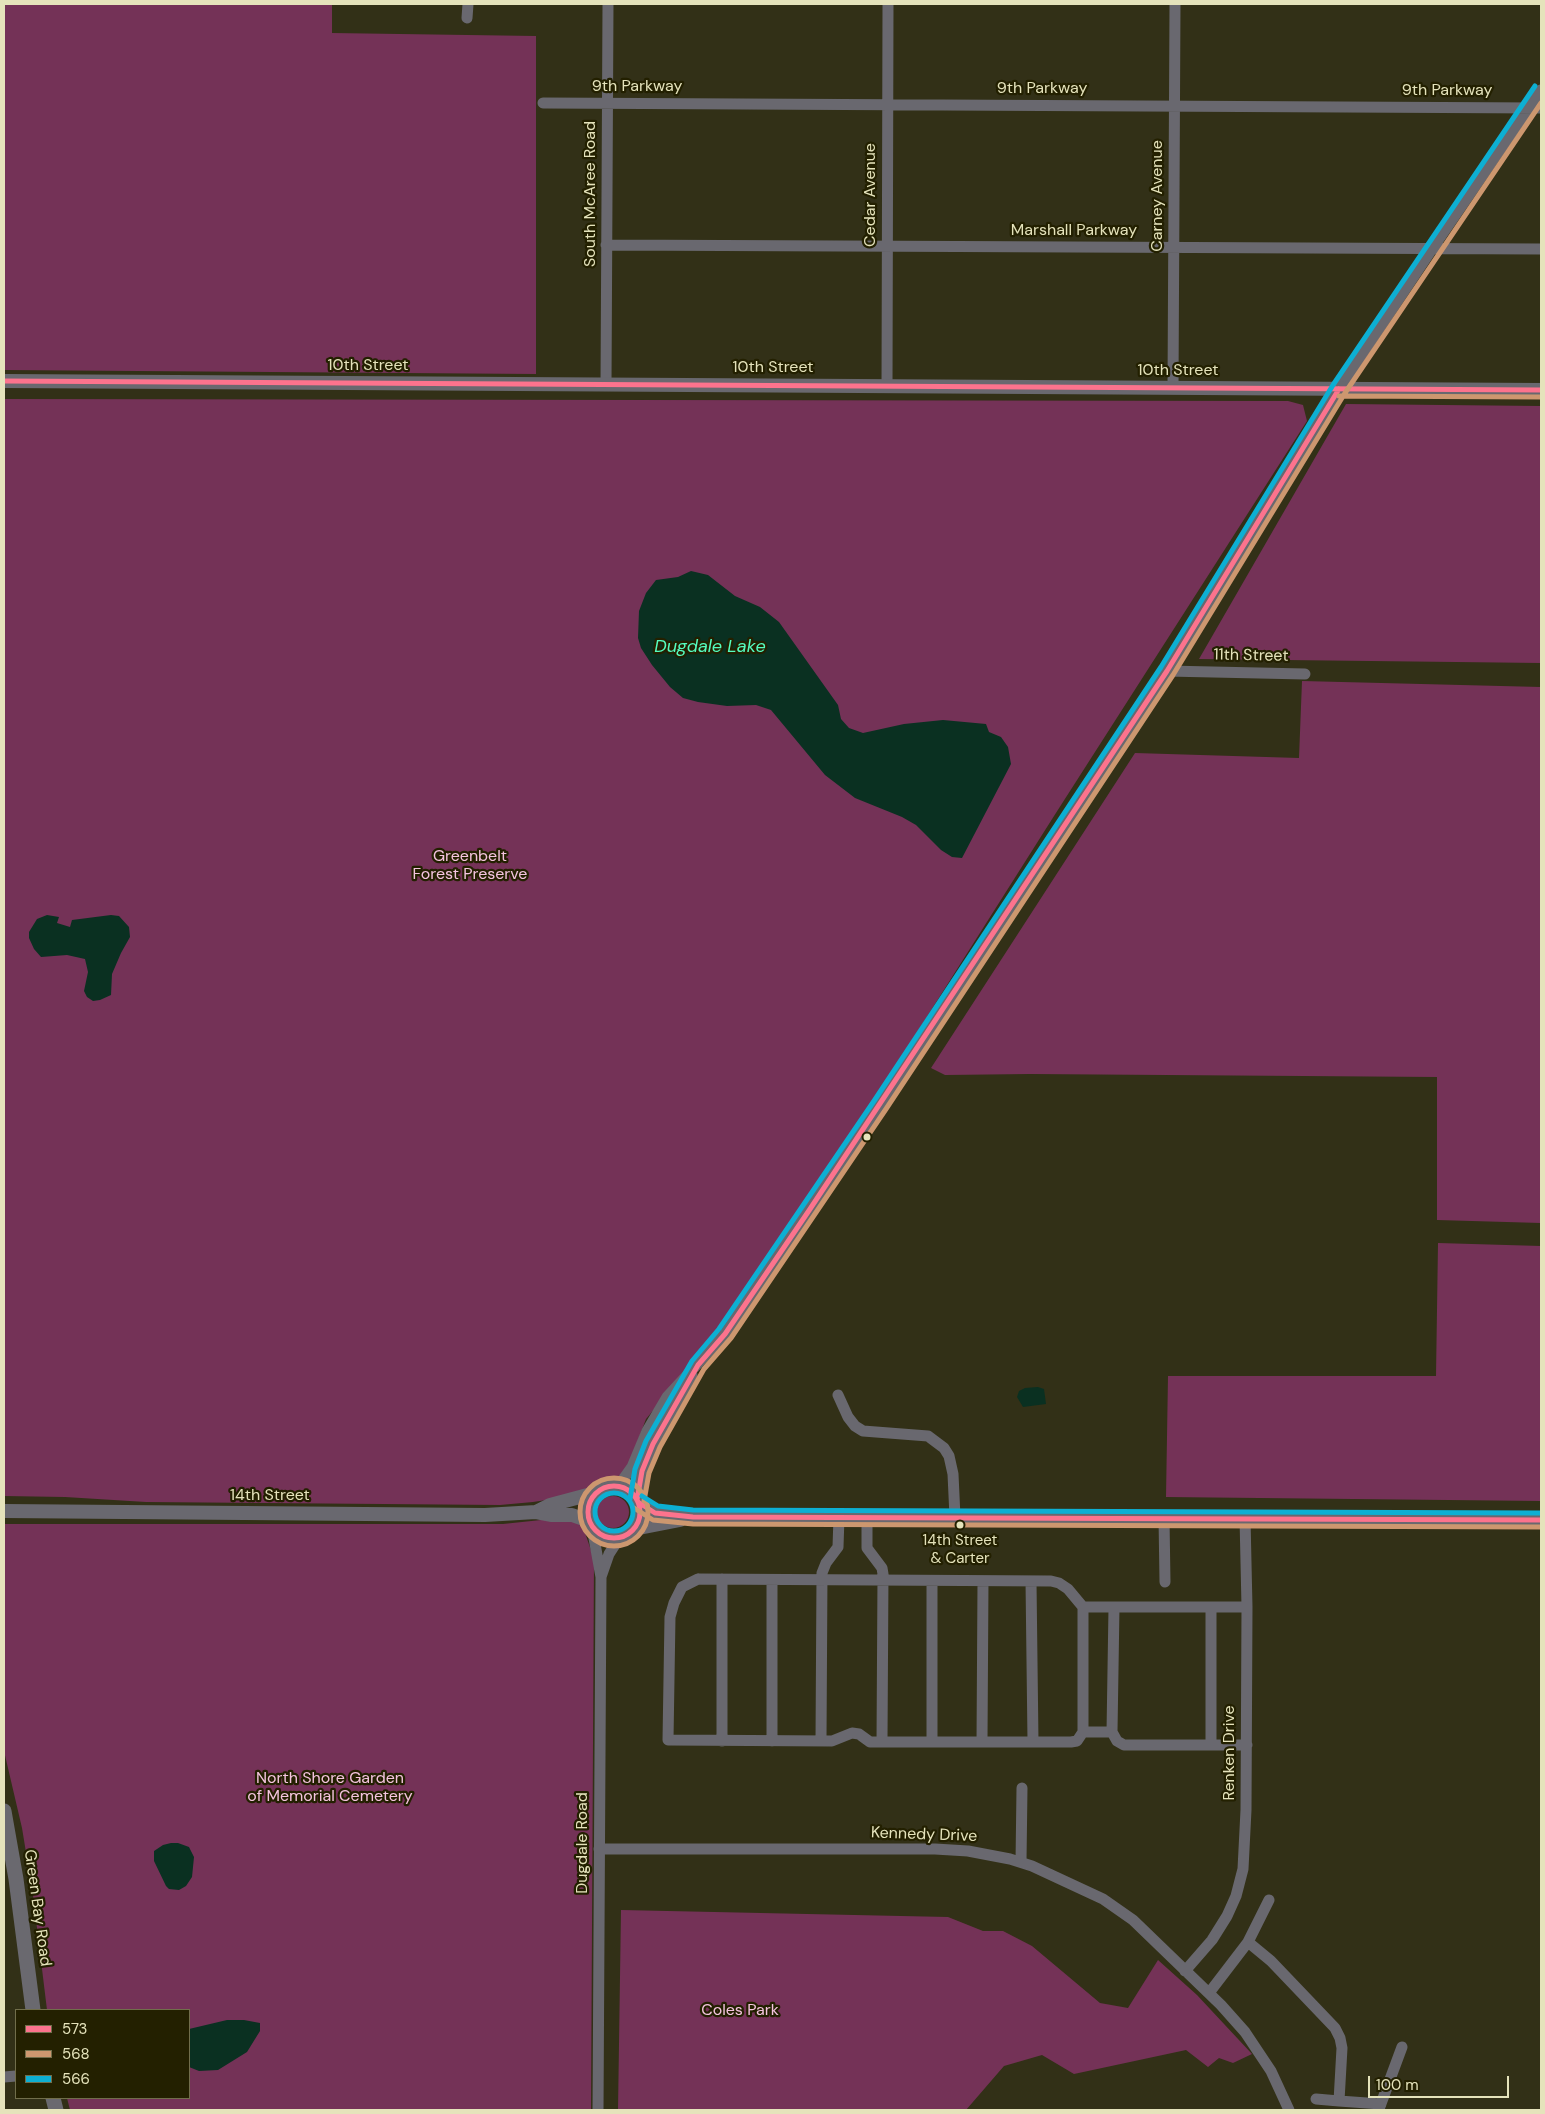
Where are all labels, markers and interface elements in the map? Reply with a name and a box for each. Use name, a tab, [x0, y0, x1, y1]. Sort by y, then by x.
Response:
street label: 9th Parkway	[592, 77, 682, 97]
street label: 9th Parkway	[997, 79, 1087, 99]
street label: 9th Parkway	[1402, 81, 1492, 101]
street label: South McAree Road	[581, 121, 601, 267]
street label: Carney Avenue	[1148, 140, 1168, 252]
street label: Cedar Avenue	[861, 143, 881, 247]
street label: Marshall Parkway	[1011, 221, 1137, 241]
street label: 10th Street	[327, 356, 409, 376]
street label: 10th Street	[732, 358, 814, 378]
street label: 10th Street	[1137, 361, 1219, 381]
water label: Dugdale Lake	[654, 636, 766, 658]
street label: 11th Street	[1213, 646, 1289, 666]
park label: Greenbelt Forest Preserve	[413, 847, 527, 885]
unlabelled marker	[862, 1132, 872, 1142]
street label: 14th Street	[230, 1486, 310, 1506]
marker: 14th Street & Carter	[955, 1520, 965, 1530]
place label: 14th Street & Carter	[923, 1532, 997, 1567]
street label: Renken Drive	[1220, 1705, 1240, 1801]
park label: North Shore Garden of Memorial Cemetery	[247, 1769, 413, 1807]
street label: Dugdale Road	[573, 1792, 593, 1894]
street label: Kennedy Drive	[870, 1824, 978, 1846]
street label: Green Bay Road	[19, 1848, 55, 1968]
park label: Coles Park	[701, 2001, 779, 2021]
legend	[15, 2009, 190, 2099]
text: 573	[62, 2019, 87, 2039]
text: 568	[62, 2044, 90, 2064]
scale bar	[1370, 2066, 1511, 2098]
text: 566	[62, 2069, 90, 2089]
text: 100 m	[1376, 2075, 1419, 2095]

